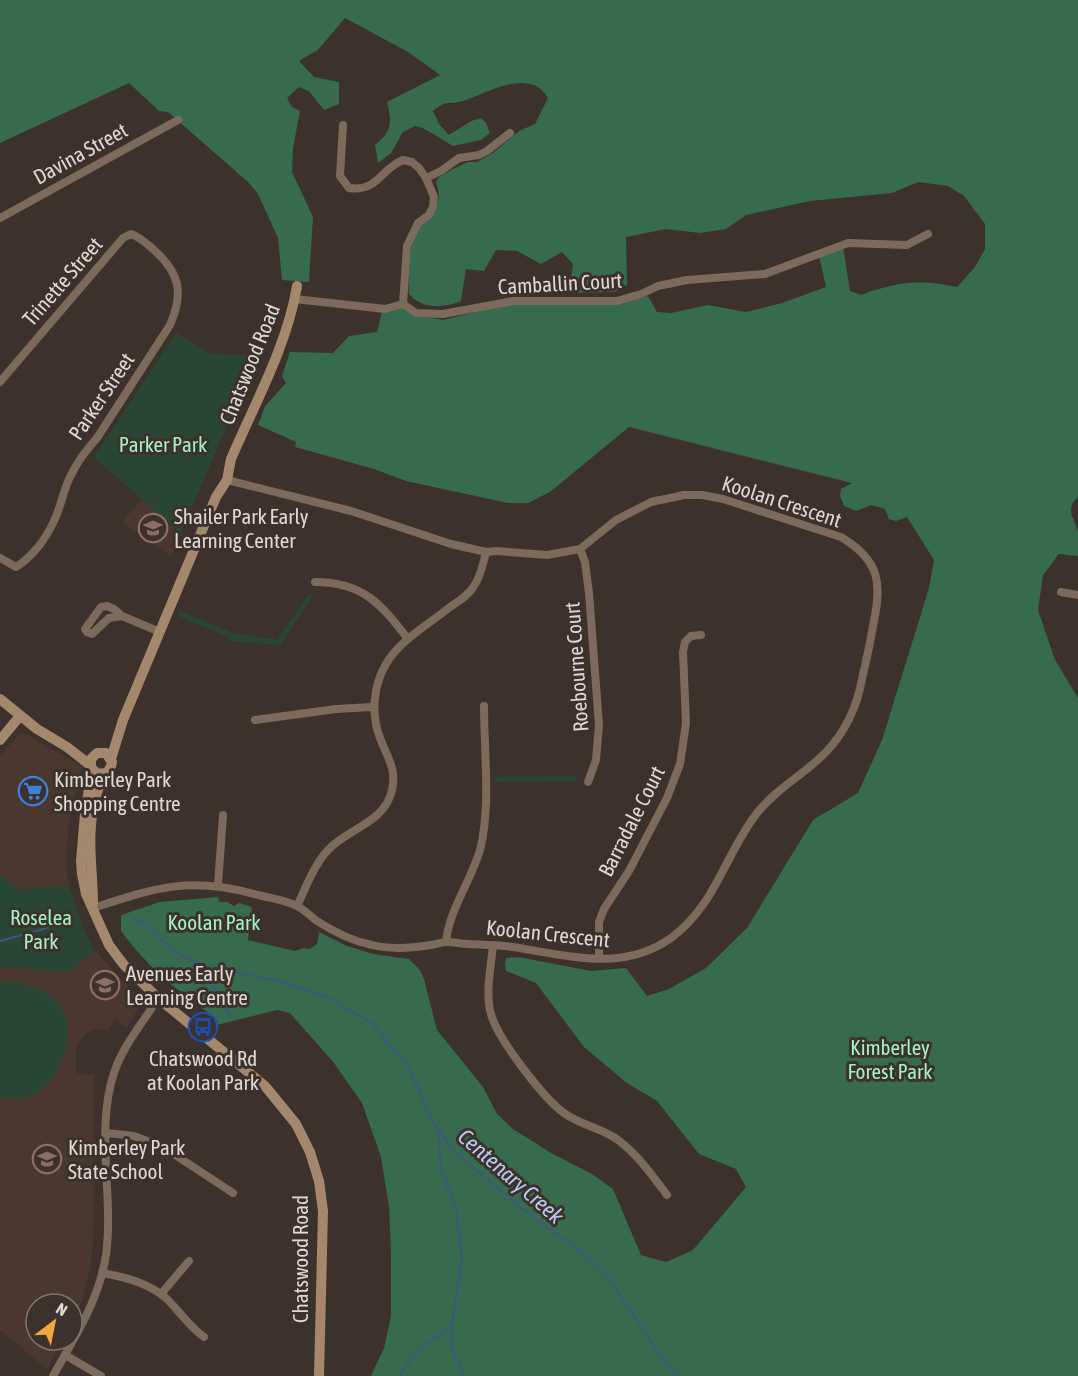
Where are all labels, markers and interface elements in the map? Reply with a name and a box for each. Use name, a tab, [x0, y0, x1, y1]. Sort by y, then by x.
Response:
street label: Davina Street	[29, 117, 131, 189]
street label: Trinette Street	[17, 232, 107, 330]
street label: Camballin Court	[497, 268, 623, 298]
street label: Chatswood Road	[214, 300, 284, 428]
street label: Parker Street	[63, 348, 139, 444]
park label: Parker Park	[119, 432, 207, 456]
street label: Koolan Crescent	[719, 470, 845, 532]
place label: Shailer Park Early Learning Center	[174, 504, 309, 552]
school or university icon: Shailer Park Early Learning Center	[137, 512, 169, 544]
street label: Roebourne Court	[559, 601, 593, 733]
street label: Barradale Court	[593, 762, 669, 880]
place label: Kimberley Park Shopping Centre	[54, 767, 181, 815]
supermarket icon: Kimberley Park Shopping Centre	[17, 775, 49, 807]
park label: Roselea Park	[10, 905, 72, 953]
park label: Koolan Park	[167, 910, 261, 934]
street label: Koolan Crescent	[485, 915, 611, 951]
place label: Avenues Early Learning Centre	[126, 961, 248, 1009]
school or university icon: Avenues Early Learning Centre	[89, 969, 121, 1001]
bus stop icon: Chatswood Rd at Koolan Park	[187, 1011, 219, 1043]
park label: Kimberley Forest Park	[847, 1035, 933, 1083]
place label: Chatswood Rd at Koolan Park	[147, 1046, 259, 1094]
water label: Centenary Creek	[453, 1123, 569, 1229]
place label: Kimberley Park State School	[68, 1135, 185, 1183]
school or university icon: Kimberley Park State School	[31, 1143, 63, 1175]
street label: Chatswood Road	[288, 1195, 312, 1323]
north arrow	[24, 1292, 84, 1352]
text: N	[53, 1299, 71, 1319]

